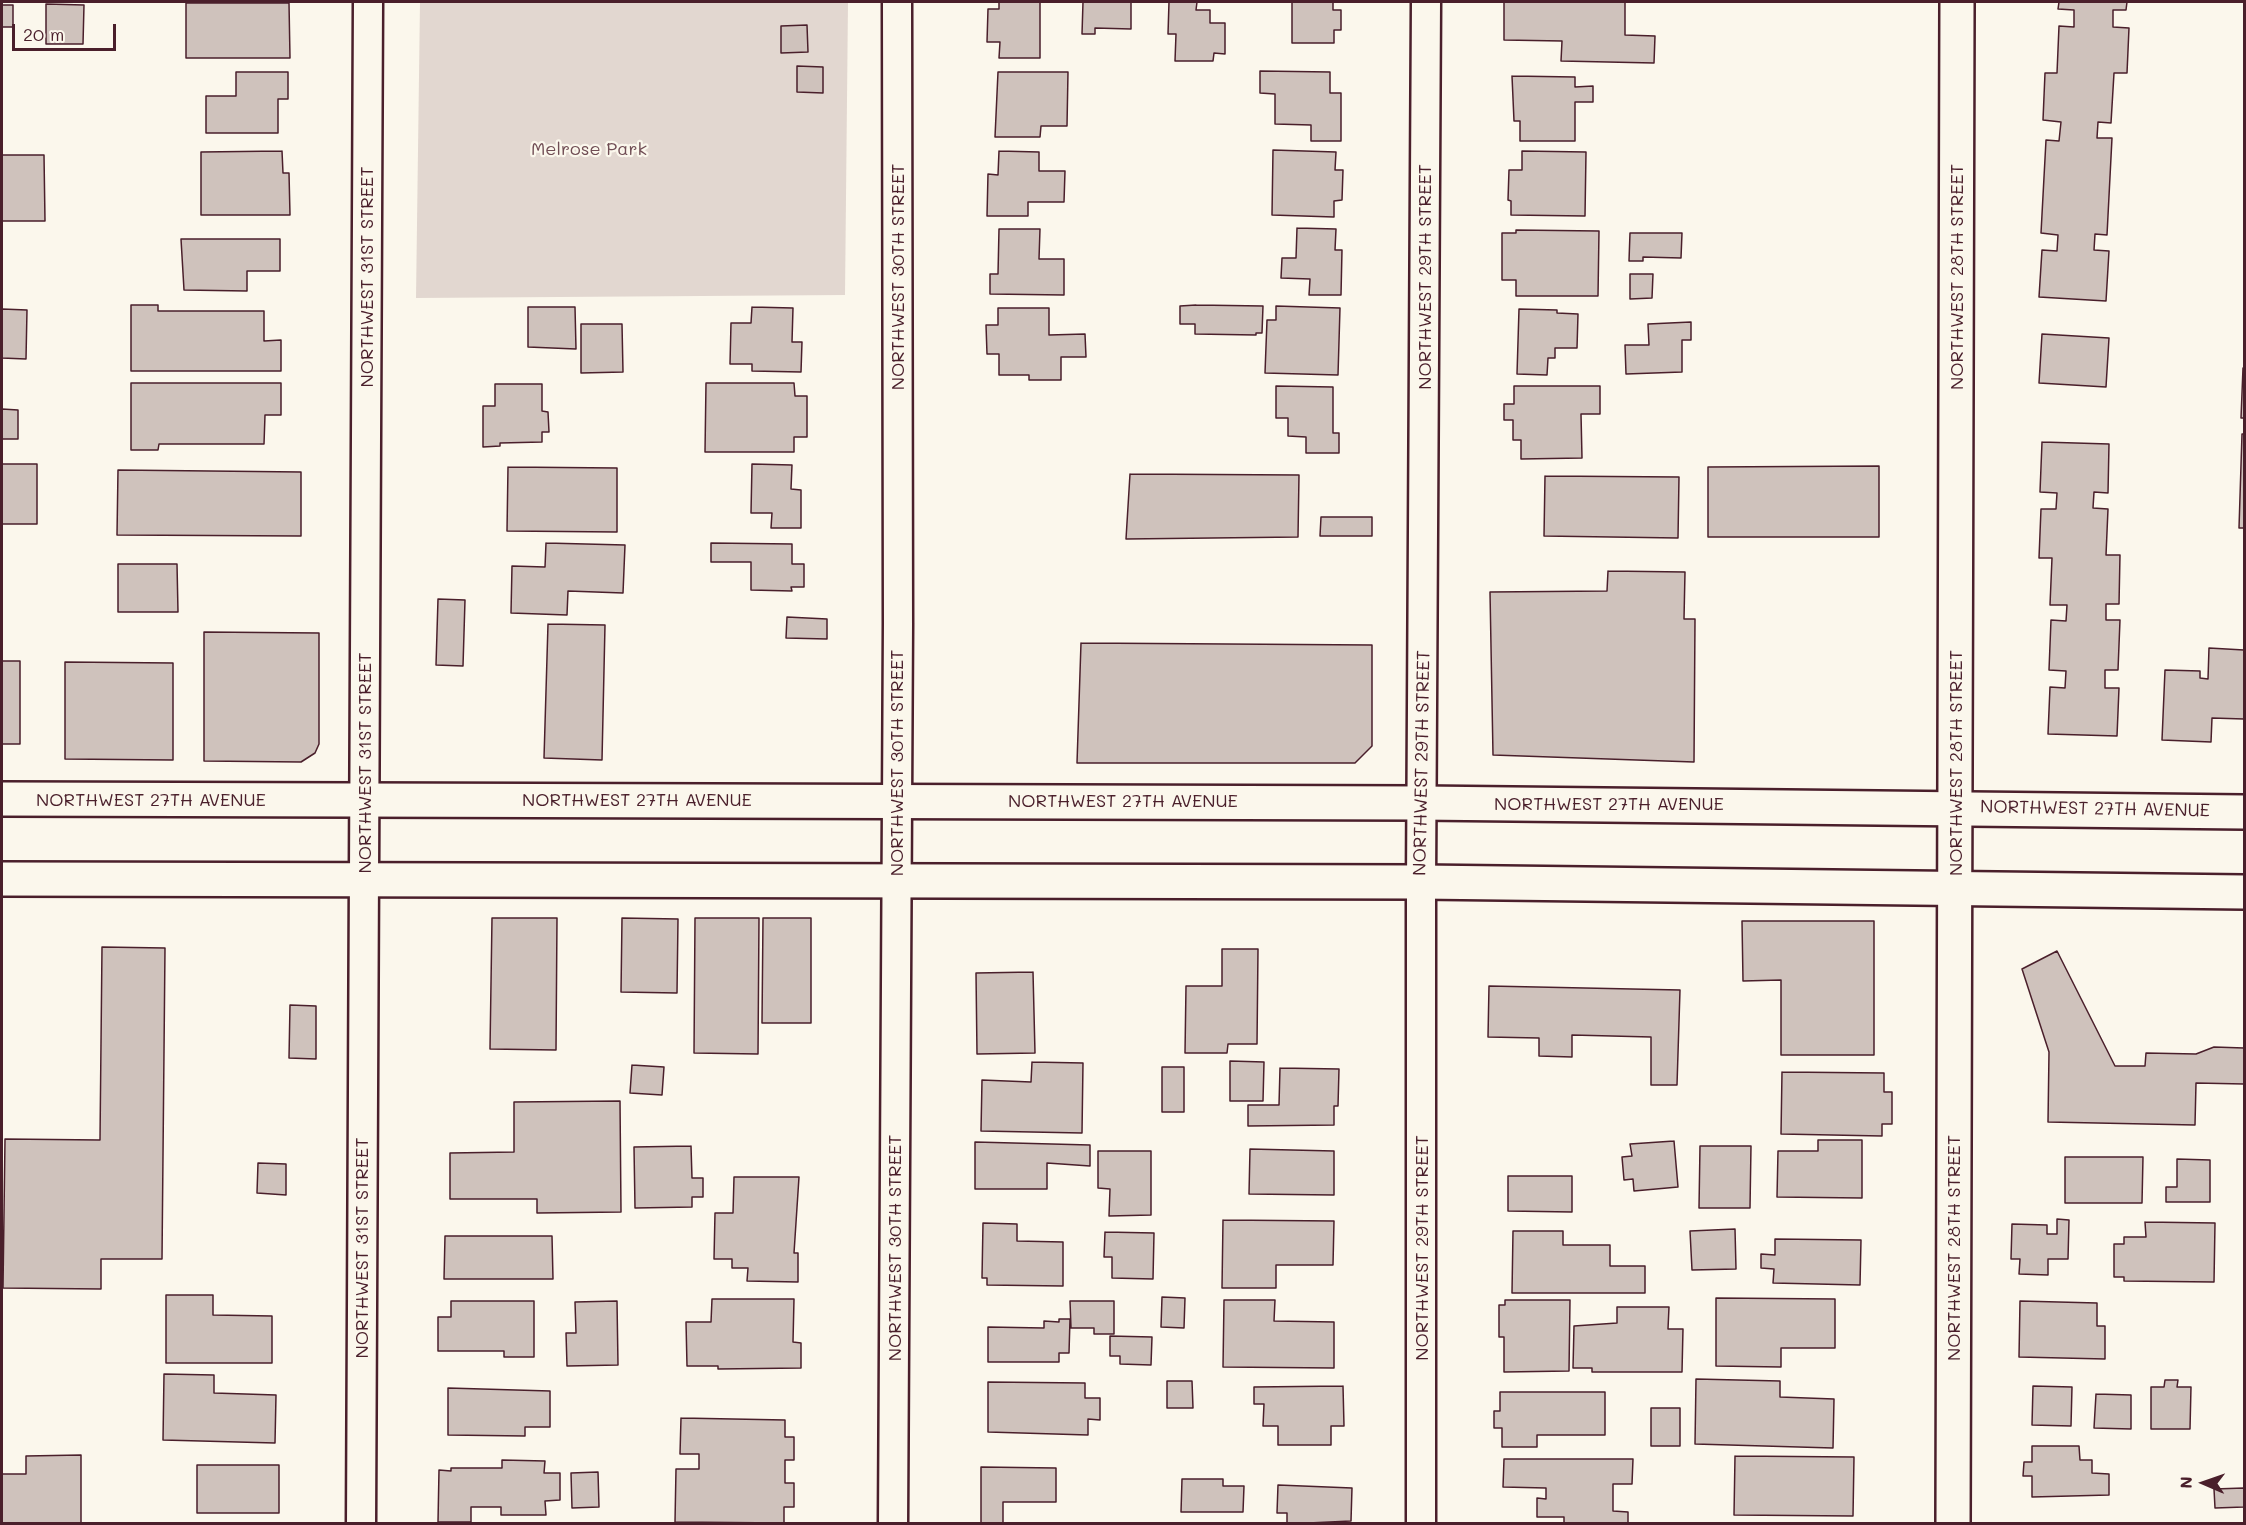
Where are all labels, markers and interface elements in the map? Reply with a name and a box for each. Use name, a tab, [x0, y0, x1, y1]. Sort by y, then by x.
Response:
scale bar	[15, 12, 118, 50]
text: 20 m	[23, 22, 64, 46]
park label: Melrose Park	[531, 138, 647, 160]
street label: NORTHWEST 30TH STREET	[887, 164, 909, 390]
street label: NORTHWEST 29TH STREET	[1414, 164, 1436, 390]
street label: NORTHWEST 28TH STREET	[1946, 164, 1968, 390]
street label: NORTHWEST 31ST STREET	[356, 167, 378, 387]
street label: NORTHWEST 30TH STREET	[886, 650, 908, 876]
street label: NORTHWEST 29TH STREET	[1409, 650, 1435, 876]
street label: NORTHWEST 28TH STREET	[1945, 650, 1967, 876]
street label: NORTHWEST 31ST STREET	[354, 653, 376, 873]
street label: NORTHWEST 27TH AVENUE	[36, 789, 266, 811]
street label: NORTHWEST 27TH AVENUE	[522, 789, 752, 811]
street label: NORTHWEST 27TH AVENUE	[1008, 790, 1238, 812]
street label: NORTHWEST 27TH AVENUE	[1494, 793, 1724, 815]
street label: NORTHWEST 27TH AVENUE	[1980, 796, 2210, 822]
street label: NORTHWEST 30TH STREET	[884, 1135, 906, 1361]
street label: NORTHWEST 29TH STREET	[1411, 1135, 1433, 1361]
street label: NORTHWEST 28TH STREET	[1943, 1135, 1965, 1361]
street label: NORTHWEST 31ST STREET	[351, 1138, 373, 1358]
north arrow	[2174, 1453, 2234, 1513]
text: N	[2175, 1476, 2196, 1489]

